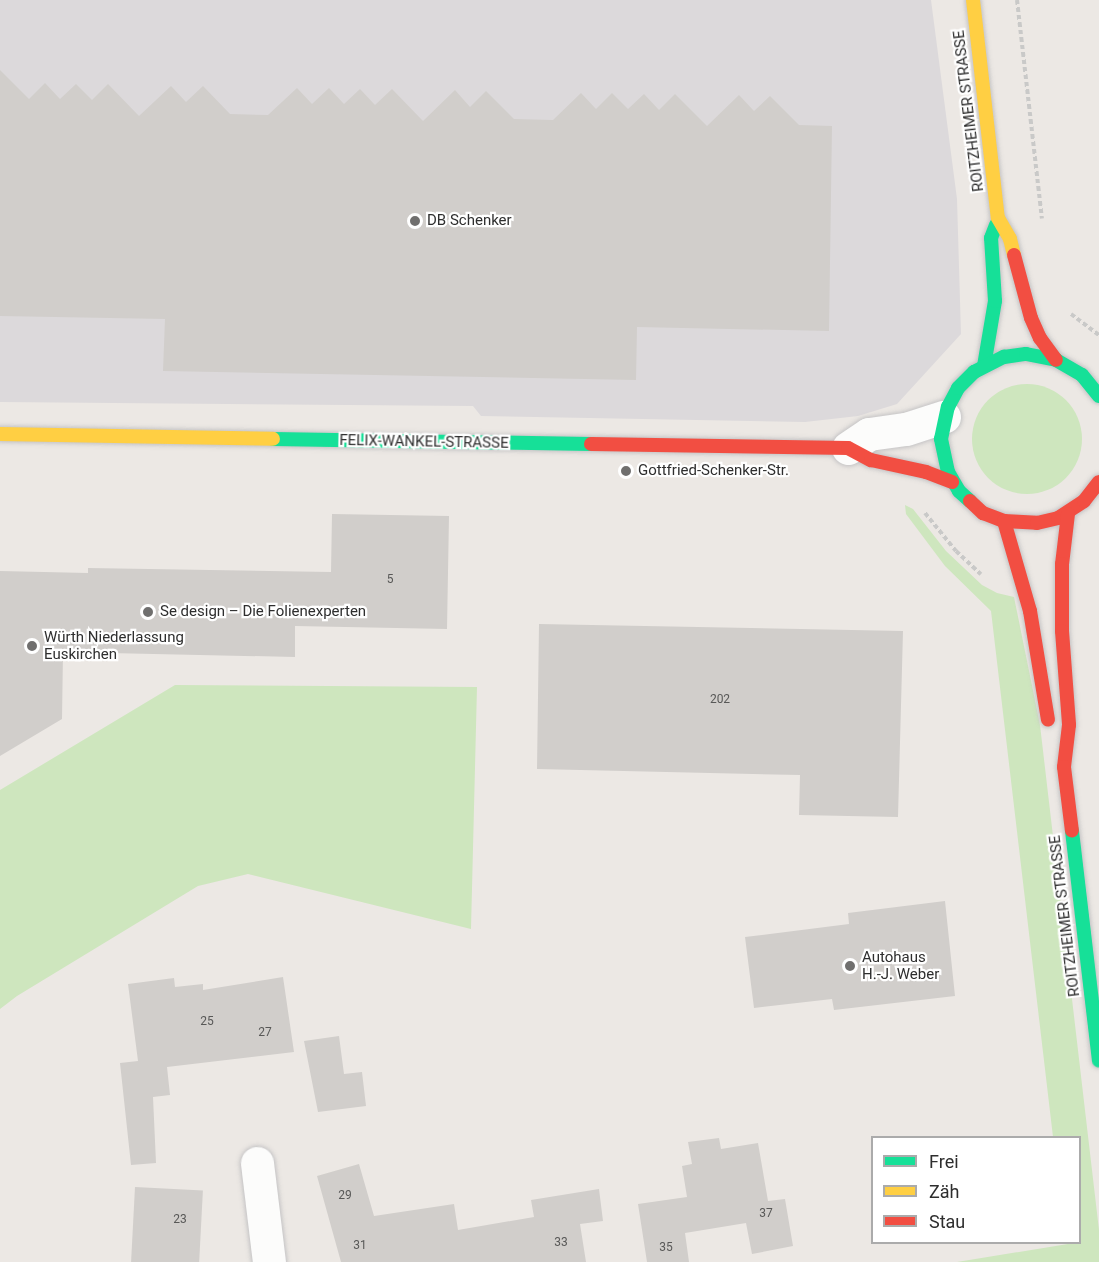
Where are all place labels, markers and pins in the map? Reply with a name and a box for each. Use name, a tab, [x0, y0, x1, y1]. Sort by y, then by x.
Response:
place label: DB Schenker	[427, 212, 512, 230]
marker: DB Schenker	[408, 214, 422, 228]
place label: Gottfried-Schenker-Str.	[638, 462, 789, 480]
marker: Gottfried-Schenker-Str.	[619, 464, 633, 478]
place label: Se design – Die Folienexperten	[160, 603, 366, 621]
marker: Se design – Die Folienexperten	[141, 605, 155, 619]
place label: Würth Niederlassung Euskirchen	[44, 628, 184, 663]
marker: Würth Niederlassung Euskirchen	[25, 639, 39, 653]
place label: Autohaus H.-J. Weber	[862, 948, 939, 983]
marker: Autohaus H.-J. Weber	[843, 959, 857, 973]

